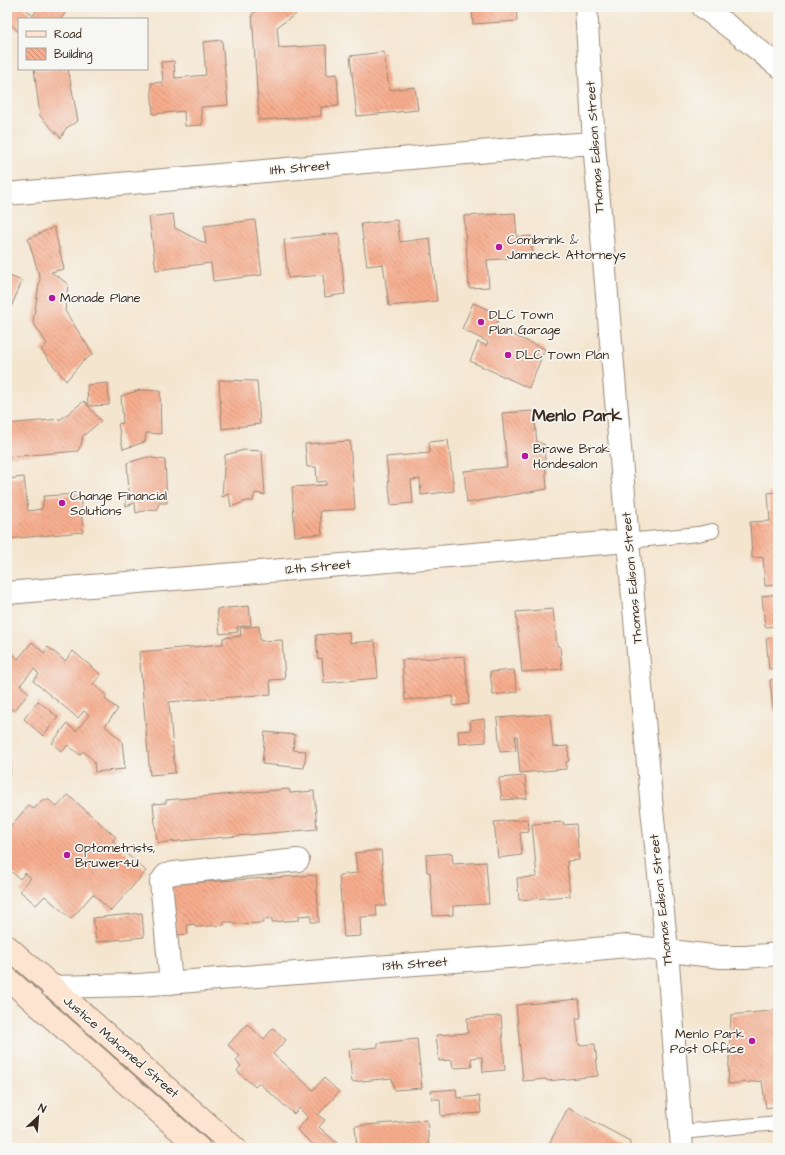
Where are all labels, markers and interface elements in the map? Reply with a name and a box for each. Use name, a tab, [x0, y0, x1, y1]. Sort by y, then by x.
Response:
legend	[18, 18, 148, 70]
text: Road	[54, 26, 82, 43]
text: Building	[54, 46, 92, 64]
street label: Thomas Edison Street	[581, 80, 609, 214]
street label: 11th Street	[269, 156, 332, 180]
place label: Combrink & Jamneck Attorneys	[507, 231, 627, 265]
marker: Combrink & Jamneck Attorneys	[494, 242, 504, 252]
place label: Monade Plane	[60, 289, 141, 307]
marker: Monade Plane	[47, 293, 57, 303]
place label: DLC Town Plan Garage	[489, 306, 561, 340]
marker: DLC Town Plan Garage	[476, 317, 486, 327]
place label: DLC Town Plan	[516, 346, 609, 364]
marker: DLC Town Plan	[503, 350, 513, 360]
district label: Menlo Park	[532, 404, 623, 428]
place label: Brawe Brak Hondesalon	[533, 440, 610, 473]
marker: Brawe Brak Hondesalon	[520, 451, 530, 461]
place label: Change Financial Solutions	[70, 487, 167, 520]
marker: Change Financial Solutions	[57, 498, 67, 508]
street label: Thomas Edison Street	[617, 511, 647, 645]
street label: 12th Street	[284, 555, 352, 579]
street label: Thomas Edison Street	[645, 833, 677, 967]
place label: Optometrists, Bruwer4U	[75, 839, 156, 872]
marker: Optometrists, Bruwer4U	[62, 850, 72, 860]
street label: 13th Street	[382, 953, 449, 975]
street label: Justice Mahomed Street	[59, 992, 183, 1103]
place label: Menlo Park Post Office	[670, 1025, 744, 1058]
marker: Menlo Park Post Office	[747, 1036, 757, 1046]
north arrow	[18, 1097, 58, 1137]
text: N	[36, 1100, 49, 1117]

